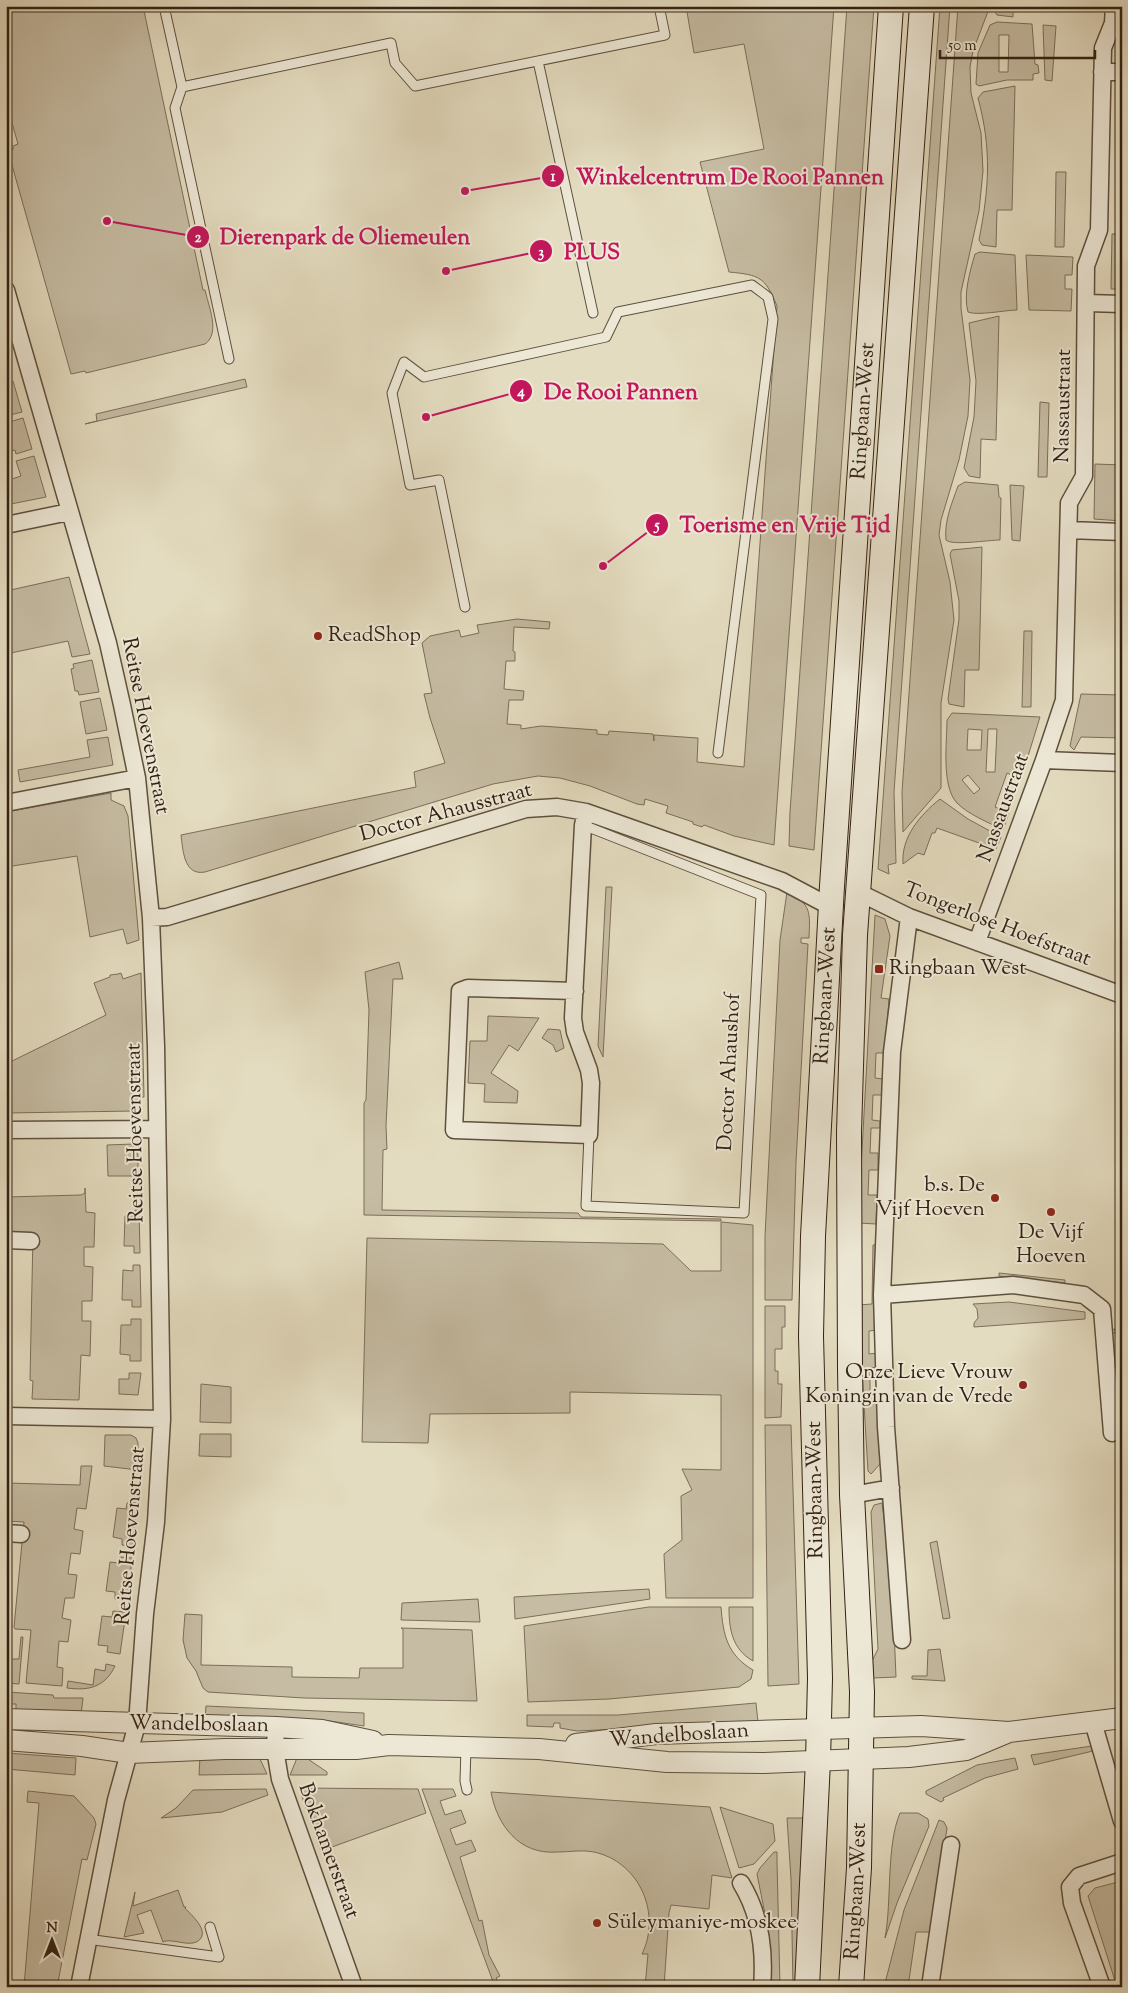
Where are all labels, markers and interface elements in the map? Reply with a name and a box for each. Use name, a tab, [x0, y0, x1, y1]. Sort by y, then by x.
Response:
scale bar	[940, 28, 1096, 60]
text: 50 m	[947, 36, 977, 57]
callout: Winkelcentrum De Rooi Pannen	[540, 158, 894, 195]
text: Winkelcentrum De Rooi Pannen	[576, 163, 884, 195]
text: 1	[550, 167, 556, 188]
callout: Dierenpark de Oliemeulen	[185, 218, 481, 255]
text: Dierenpark de Oliemeulen	[220, 223, 470, 255]
text: 2	[194, 228, 202, 249]
callout: PLUS	[529, 233, 630, 270]
text: PLUS	[564, 238, 620, 270]
text: 3	[538, 243, 544, 264]
street label: Ringbaan-West	[844, 341, 883, 481]
street label: Nassaustraat	[1048, 349, 1080, 463]
callout: De Rooi Pannen	[509, 372, 708, 409]
text: De Rooi Pannen	[544, 378, 698, 410]
text: 4	[516, 382, 525, 403]
callout: Toerisme en Vrije Tijd	[645, 506, 901, 543]
text: Toerisme en Vrije Tijd	[680, 511, 891, 543]
text: 5	[653, 516, 660, 537]
place label: ReadShop	[328, 621, 421, 651]
marker: ReadShop	[312, 630, 324, 642]
street label: Reitse Hoevenstraat	[113, 635, 177, 817]
street label: Nassaustraat	[970, 749, 1038, 867]
street label: Doctor Ahausstraat	[356, 776, 536, 850]
street label: Tongerlose Hoefstraat	[899, 875, 1095, 975]
street label: Ringbaan-West	[807, 926, 845, 1065]
place label: Ringbaan West	[889, 954, 1027, 984]
marker: Ringbaan West	[873, 963, 885, 975]
street label: Doctor Ahaushof	[711, 990, 749, 1152]
street label: Reitse Hoevenstraat	[119, 1043, 153, 1223]
place label: b.s. De Vijf Hoeven	[876, 1171, 985, 1225]
marker: b.s. De Vijf Hoeven	[989, 1192, 1001, 1204]
marker: De Vijf Hoeven	[1045, 1206, 1057, 1218]
place label: De Vijf Hoeven	[1016, 1218, 1086, 1272]
place label: Onze Lieve Vrouw Koningin van de Vrede	[805, 1358, 1013, 1412]
marker: Onze Lieve Vrouw Koningin van de Vrede	[1017, 1379, 1029, 1391]
street label: Ringbaan-West	[800, 1421, 832, 1559]
street label: Reitse Hoevenstraat	[108, 1445, 154, 1627]
street label: Wandelboslaan	[129, 1709, 269, 1741]
street label: Wandelboslaan	[608, 1716, 750, 1756]
street label: Bokhamerstraat	[290, 1779, 366, 1923]
street label: Ringbaan-West	[838, 1822, 875, 1961]
place label: Süleymaniye-moskee	[607, 1908, 797, 1938]
north arrow	[28, 1916, 78, 1966]
marker: Süleymaniye-moskee	[591, 1917, 603, 1929]
text: N	[46, 1919, 58, 1939]

